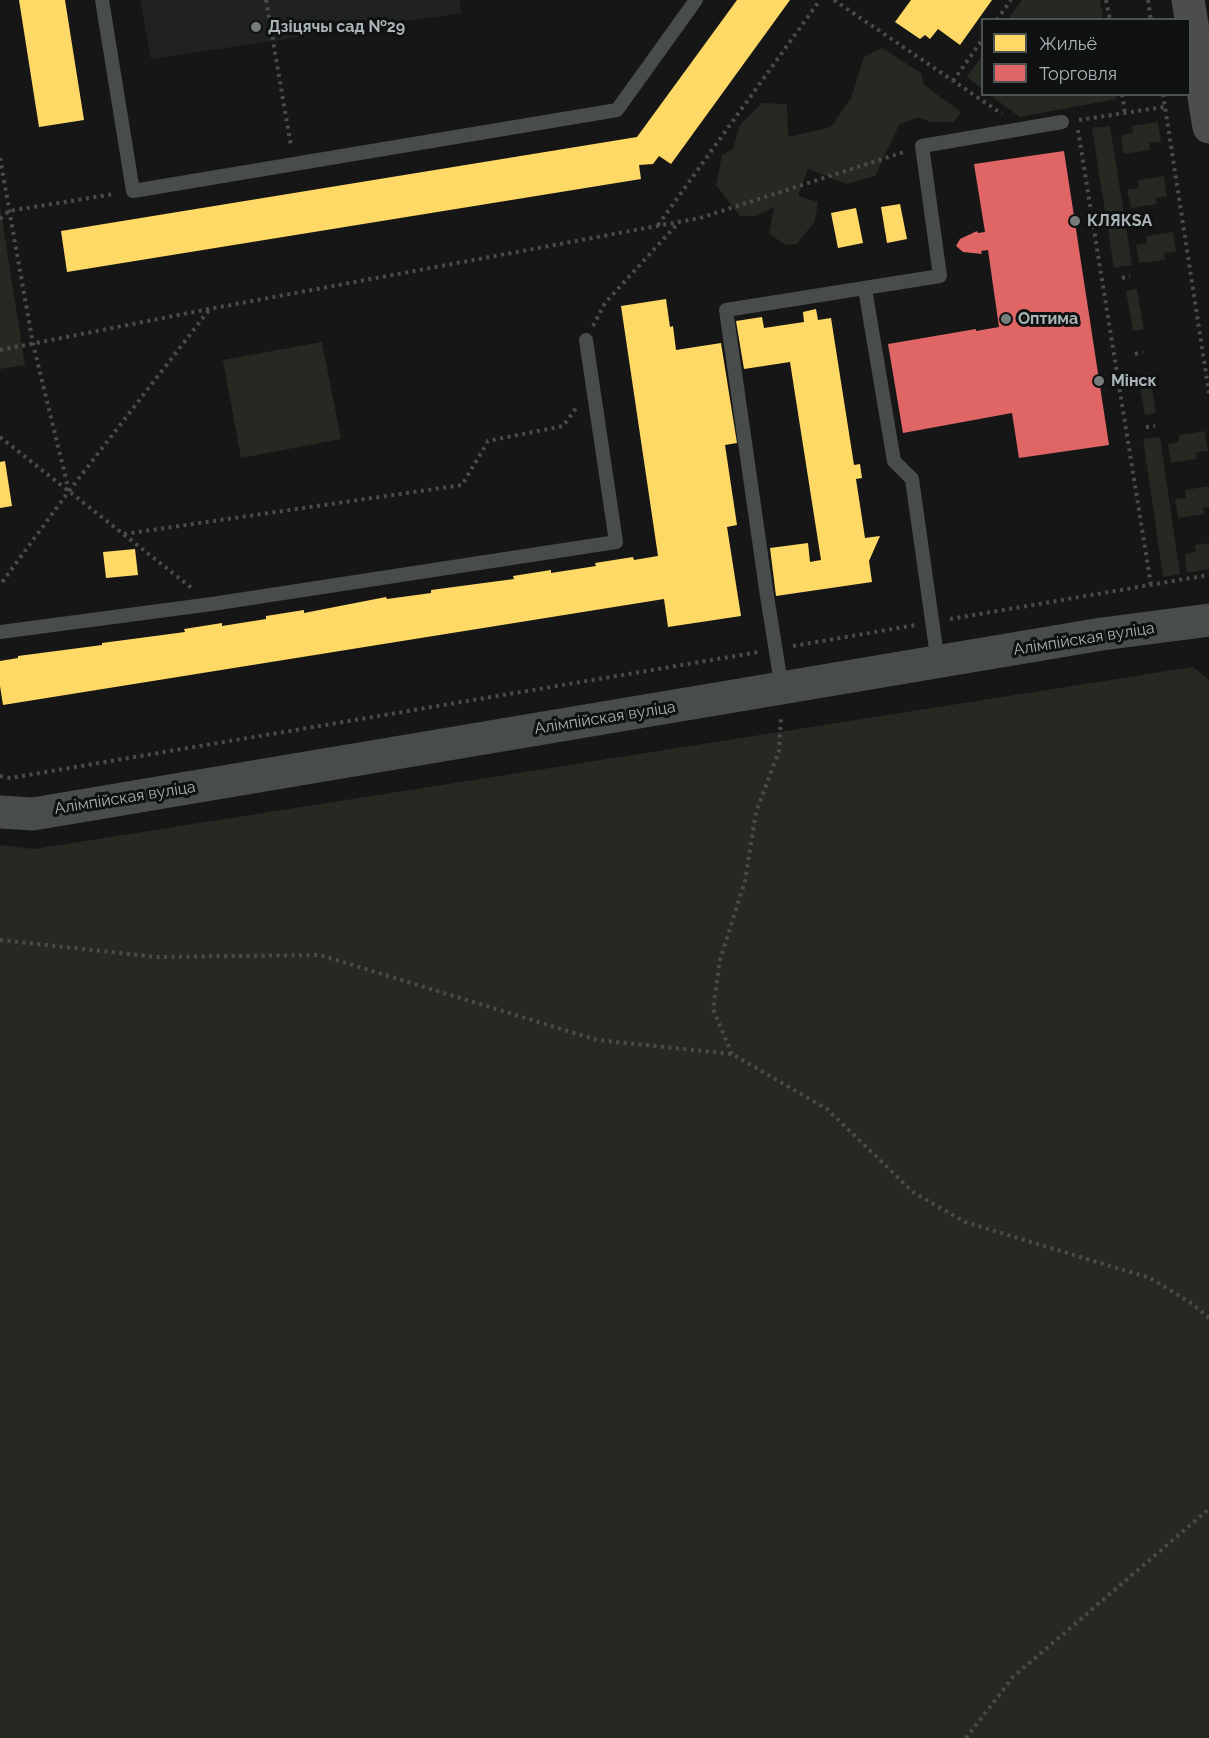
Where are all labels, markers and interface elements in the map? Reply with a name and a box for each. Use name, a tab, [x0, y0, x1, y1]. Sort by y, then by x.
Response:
place label: Дзіцячы сад №29	[268, 17, 405, 37]
legend	[981, 18, 1191, 96]
marker: Дзіцячы сад №29	[249, 20, 263, 34]
text: Жильё	[1039, 33, 1097, 54]
text: Торговля	[1039, 63, 1117, 84]
place label: КЛЯКSА	[1087, 211, 1152, 231]
marker: КЛЯКSА	[1068, 214, 1082, 228]
place label: Оптима	[1018, 309, 1078, 329]
marker: Оптима	[999, 312, 1013, 326]
place label: Мінск	[1111, 371, 1157, 391]
marker: Мінск	[1092, 374, 1106, 388]
street label: Алімпійская вуліца	[1012, 618, 1156, 660]
street label: Алімпійская вуліца	[533, 697, 677, 739]
street label: Алімпійская вуліца	[53, 777, 197, 819]

